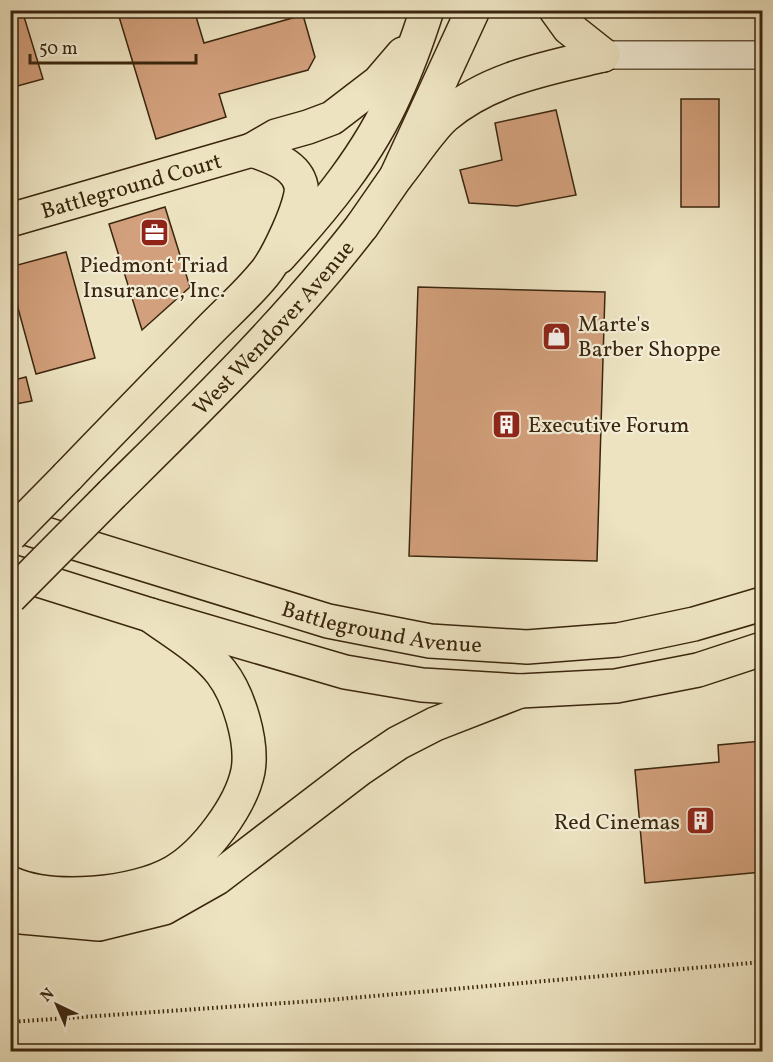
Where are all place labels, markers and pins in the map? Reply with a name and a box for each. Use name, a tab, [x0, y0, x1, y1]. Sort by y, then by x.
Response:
office icon: Piedmont Triad Insurance, Inc.	[138, 216, 170, 248]
place label: Piedmont Triad Insurance, Inc.	[79, 251, 229, 307]
place label: Marte's Barber Shoppe	[578, 310, 721, 366]
shop icon: Marte's Barber Shoppe	[541, 320, 573, 352]
building icon: Executive Forum	[491, 408, 523, 440]
place label: Executive Forum	[528, 411, 690, 442]
building icon: Red Cinemas	[685, 805, 717, 837]
place label: Red Cinemas	[554, 808, 680, 839]

